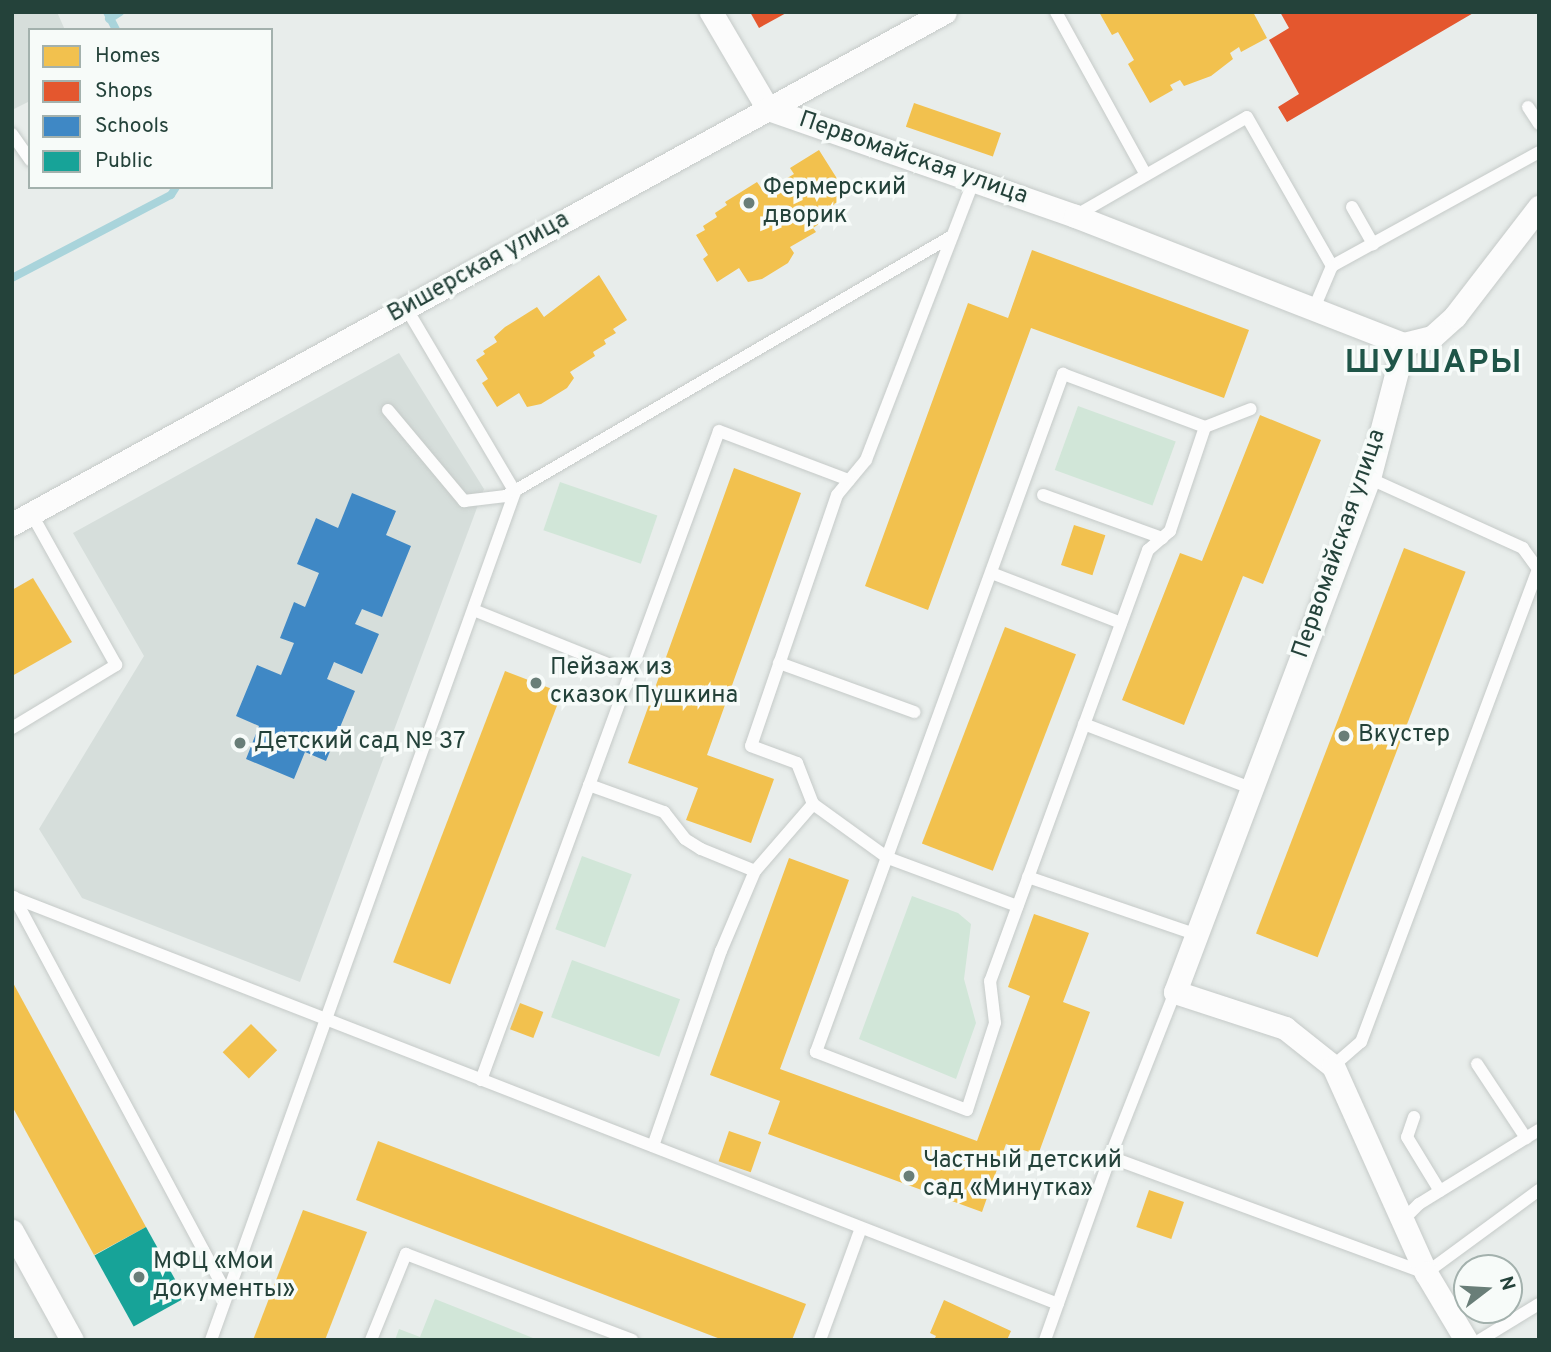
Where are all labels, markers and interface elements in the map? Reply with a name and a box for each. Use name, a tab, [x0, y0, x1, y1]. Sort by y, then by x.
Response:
legend	[28, 28, 273, 189]
text: Homes	[95, 43, 160, 70]
text: Shops	[95, 78, 153, 105]
street label: Первомайская улица	[795, 106, 1031, 212]
text: Schools	[95, 113, 169, 140]
text: Public	[95, 148, 153, 175]
place label: Фермерский дворик	[763, 175, 906, 231]
marker: Фермерский дворик	[741, 195, 757, 211]
street label: Вишерская улица	[383, 206, 575, 330]
district label: ШУШАРЫ	[1345, 345, 1523, 383]
street label: Первомайская улица	[1287, 426, 1393, 662]
place label: Пейзаж из сказок Пушкина	[550, 655, 738, 711]
marker: Пейзаж из сказок Пушкина	[528, 675, 544, 691]
place label: Вкустер	[1358, 722, 1450, 750]
marker: Вкустер	[1336, 728, 1352, 744]
place label: Детский сад № 37	[254, 729, 465, 757]
marker: Детский сад № 37	[232, 735, 248, 751]
place label: Частный детский сад «Минутка»	[923, 1148, 1122, 1204]
marker: Частный детский сад «Минутка»	[901, 1168, 917, 1184]
place label: МФЦ «Мои документы»	[153, 1249, 295, 1305]
north arrow	[1453, 1254, 1523, 1324]
marker: МФЦ «Мои документы»	[131, 1269, 147, 1285]
text: N	[1493, 1273, 1520, 1293]

